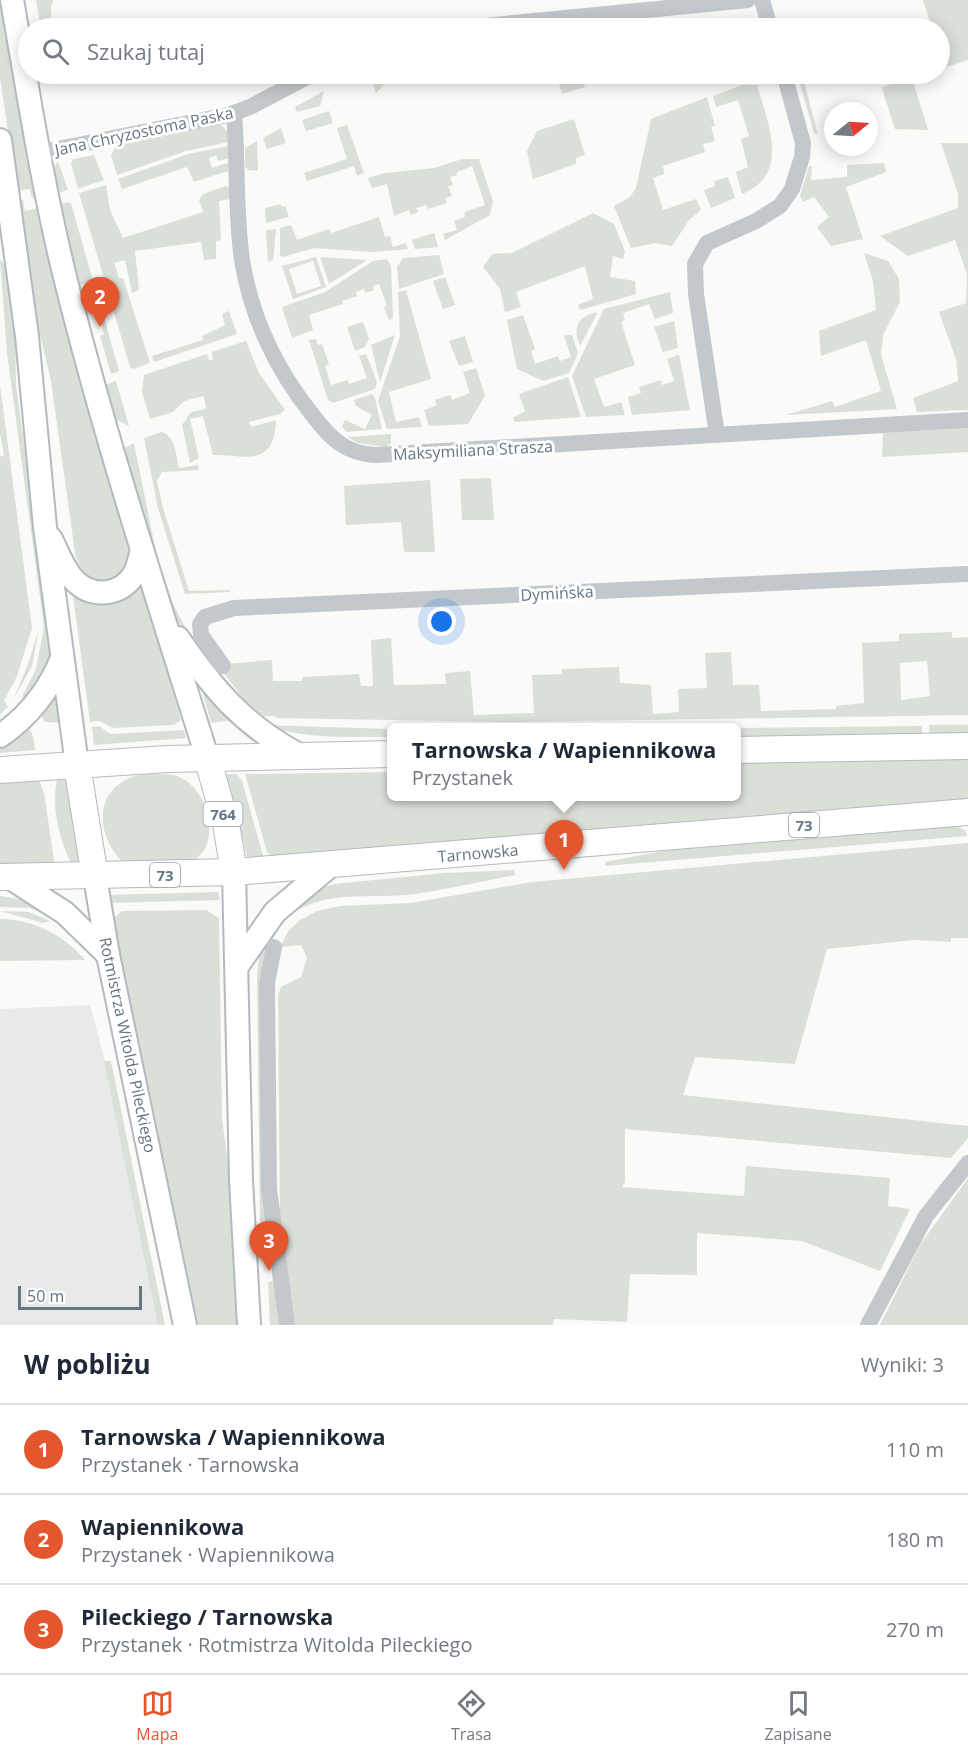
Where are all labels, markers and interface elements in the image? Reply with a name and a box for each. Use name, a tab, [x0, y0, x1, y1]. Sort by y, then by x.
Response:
search box	[18, 18, 950, 84]
icon: search	[39, 35, 72, 68]
text: Szukaj tutaj	[87, 36, 205, 66]
street label: Jana Chryzostoma Paska	[51, 101, 235, 161]
north arrow	[824, 102, 878, 156]
pin: 2	[80, 278, 120, 327]
street label: Maksymiliana Strasza	[393, 435, 553, 465]
street label: Dymińska	[520, 580, 594, 606]
your location	[427, 607, 456, 636]
popup	[387, 723, 741, 801]
text: Tarnowska / Wapiennikowa	[412, 734, 716, 764]
text: Przystanek	[412, 764, 513, 791]
road number: 764	[204, 802, 242, 826]
road number: 73	[789, 813, 819, 837]
pin: 1	[544, 820, 584, 870]
street label: Tarnowska	[437, 839, 519, 867]
road number: 73	[150, 863, 180, 887]
street label: Rotmistrza Witolda Pileckiego	[94, 935, 162, 1155]
pin: 3	[250, 1222, 288, 1271]
scale bar	[18, 1283, 142, 1310]
text: 50 m	[27, 1285, 64, 1307]
text: W pobliżu	[24, 1346, 151, 1382]
text: Wyniki: 3	[861, 1351, 944, 1378]
text: Tarnowska / Wapiennikowa	[81, 1421, 386, 1451]
text: 1	[38, 1436, 49, 1463]
text: 110 m	[886, 1436, 944, 1463]
text: Przystanek · Tarnowska	[81, 1451, 299, 1478]
text: Wapiennikowa	[81, 1511, 244, 1541]
text: 2	[38, 1526, 49, 1553]
text: 180 m	[886, 1526, 944, 1553]
text: Przystanek · Wapiennikowa	[81, 1541, 335, 1568]
text: Pileckiego / Tarnowska	[81, 1601, 333, 1631]
text: 3	[38, 1616, 49, 1643]
text: 270 m	[886, 1616, 944, 1643]
text: Przystanek · Rotmistrza Witolda Pileckiego	[81, 1631, 473, 1658]
tab: Mapa	[136, 1687, 178, 1745]
tab: Trasa	[451, 1687, 492, 1745]
tab: Zapisane	[764, 1687, 832, 1745]

